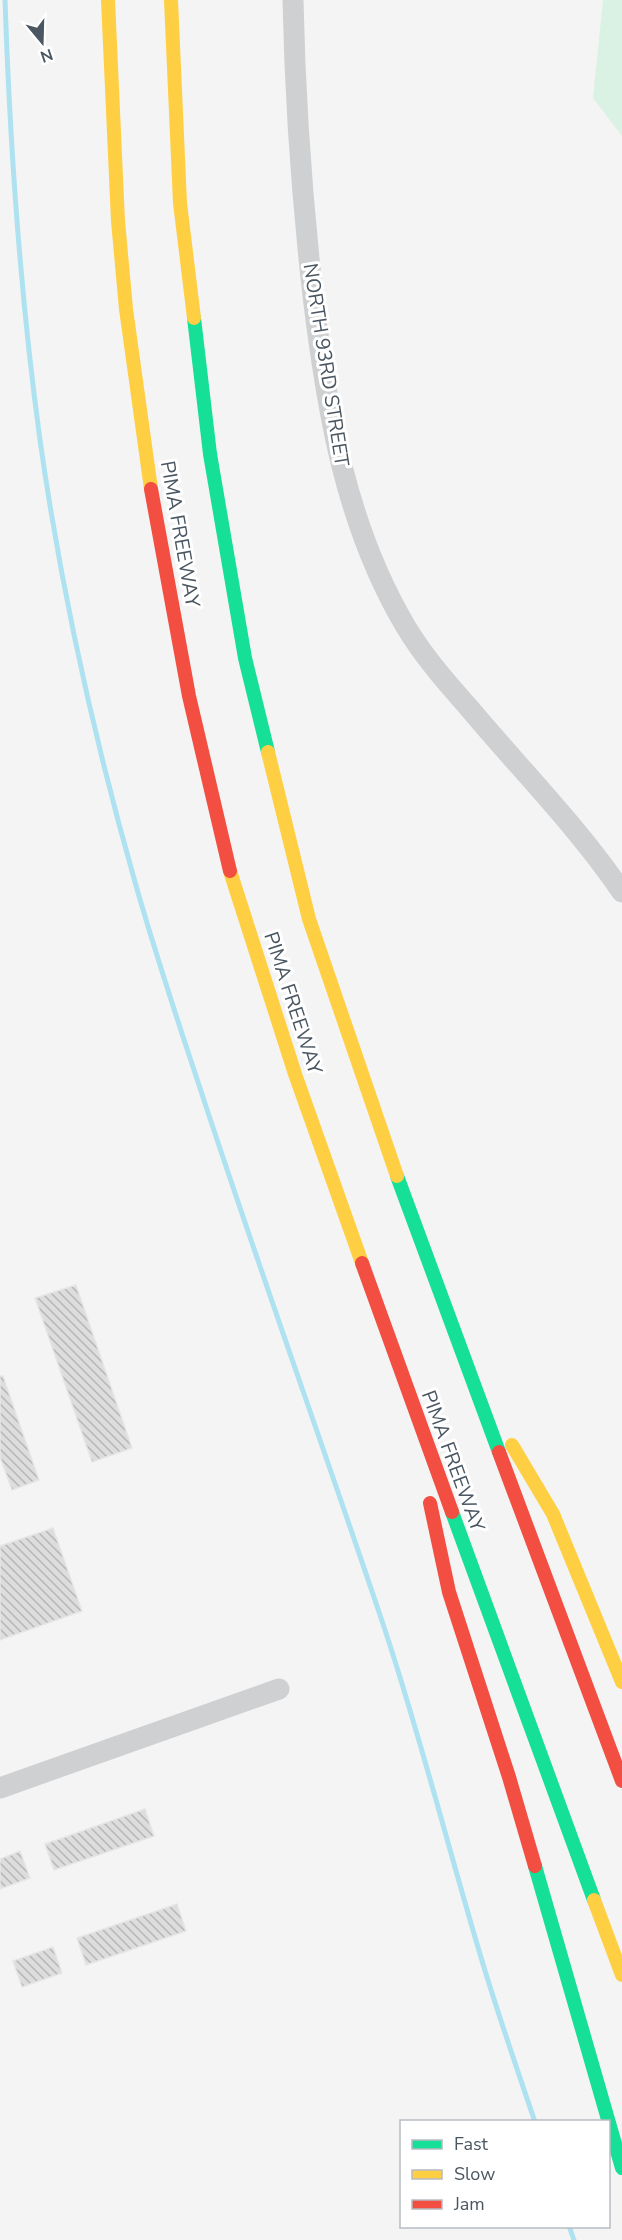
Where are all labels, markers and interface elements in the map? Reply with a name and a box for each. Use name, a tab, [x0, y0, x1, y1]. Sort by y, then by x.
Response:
north arrow	[12, 12, 72, 72]
text: N	[37, 43, 56, 68]
street label: NORTH 93RD STREET	[297, 261, 355, 469]
street label: PIMA FREEWAY	[154, 459, 206, 610]
street label: PIMA FREEWAY	[257, 928, 329, 1079]
street label: PIMA FREEWAY	[415, 1387, 491, 1536]
legend	[400, 2120, 610, 2228]
text: Fast	[454, 2132, 489, 2156]
text: Slow	[454, 2162, 495, 2186]
text: Jam	[453, 2192, 485, 2216]

